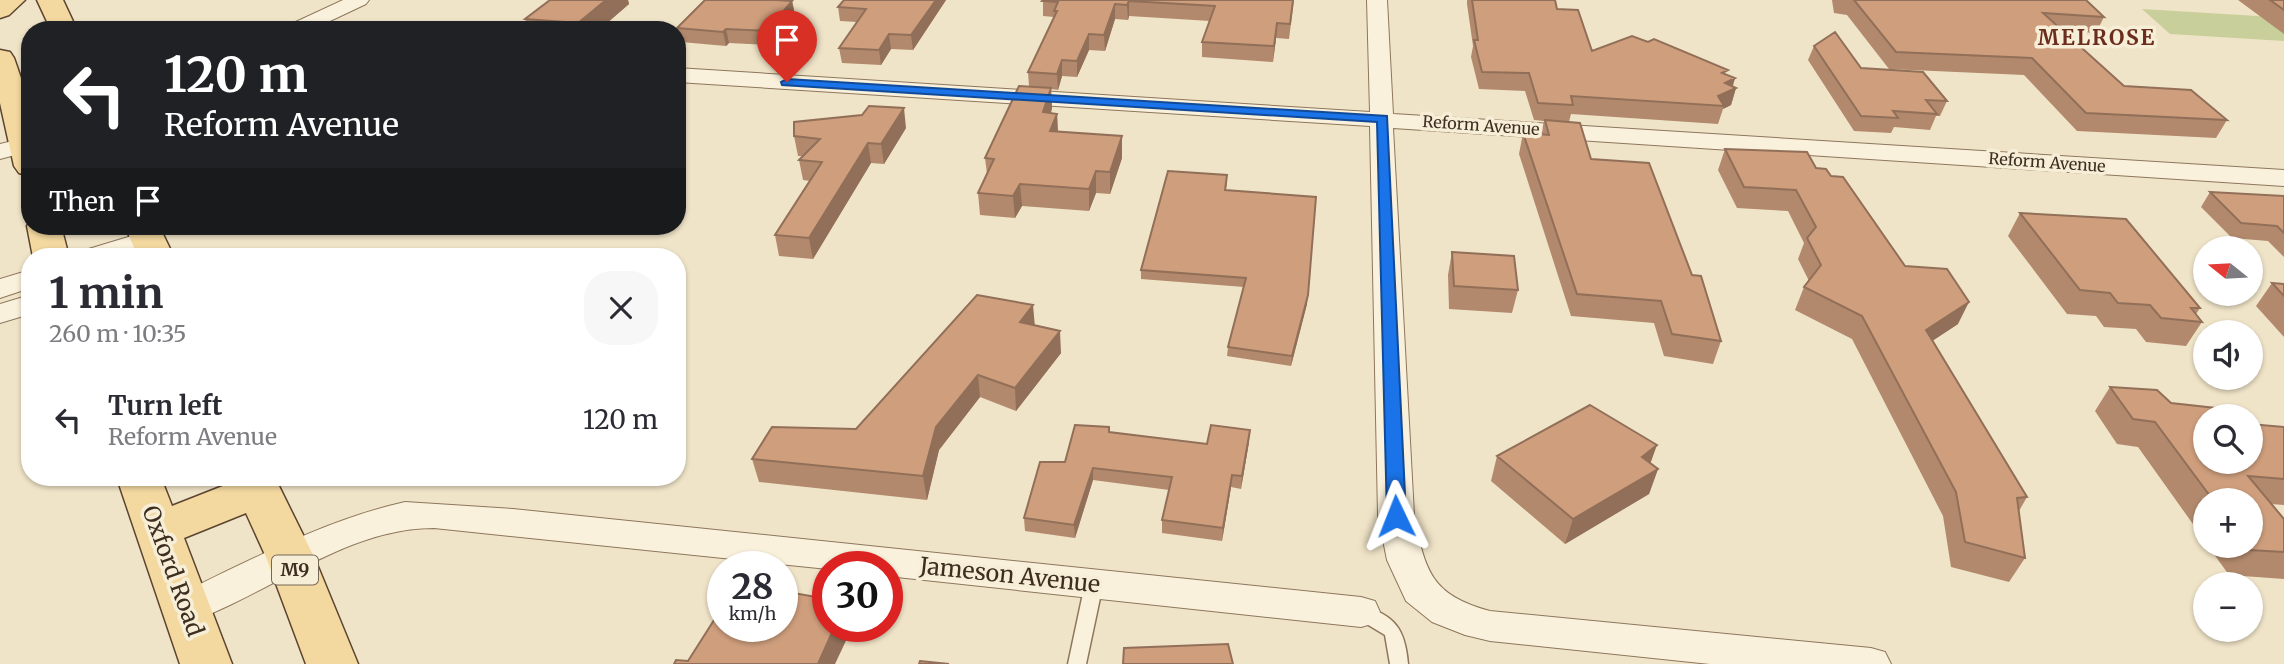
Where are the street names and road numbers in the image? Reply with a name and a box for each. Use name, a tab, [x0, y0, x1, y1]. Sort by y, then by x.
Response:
street label: Reform Avenue	[1422, 111, 1540, 139]
street label: Reform Avenue	[1988, 148, 2106, 176]
street label: Oxford Road	[136, 501, 211, 640]
street label: Jameson Avenue	[917, 551, 1102, 598]
road number: M9	[272, 556, 318, 584]

